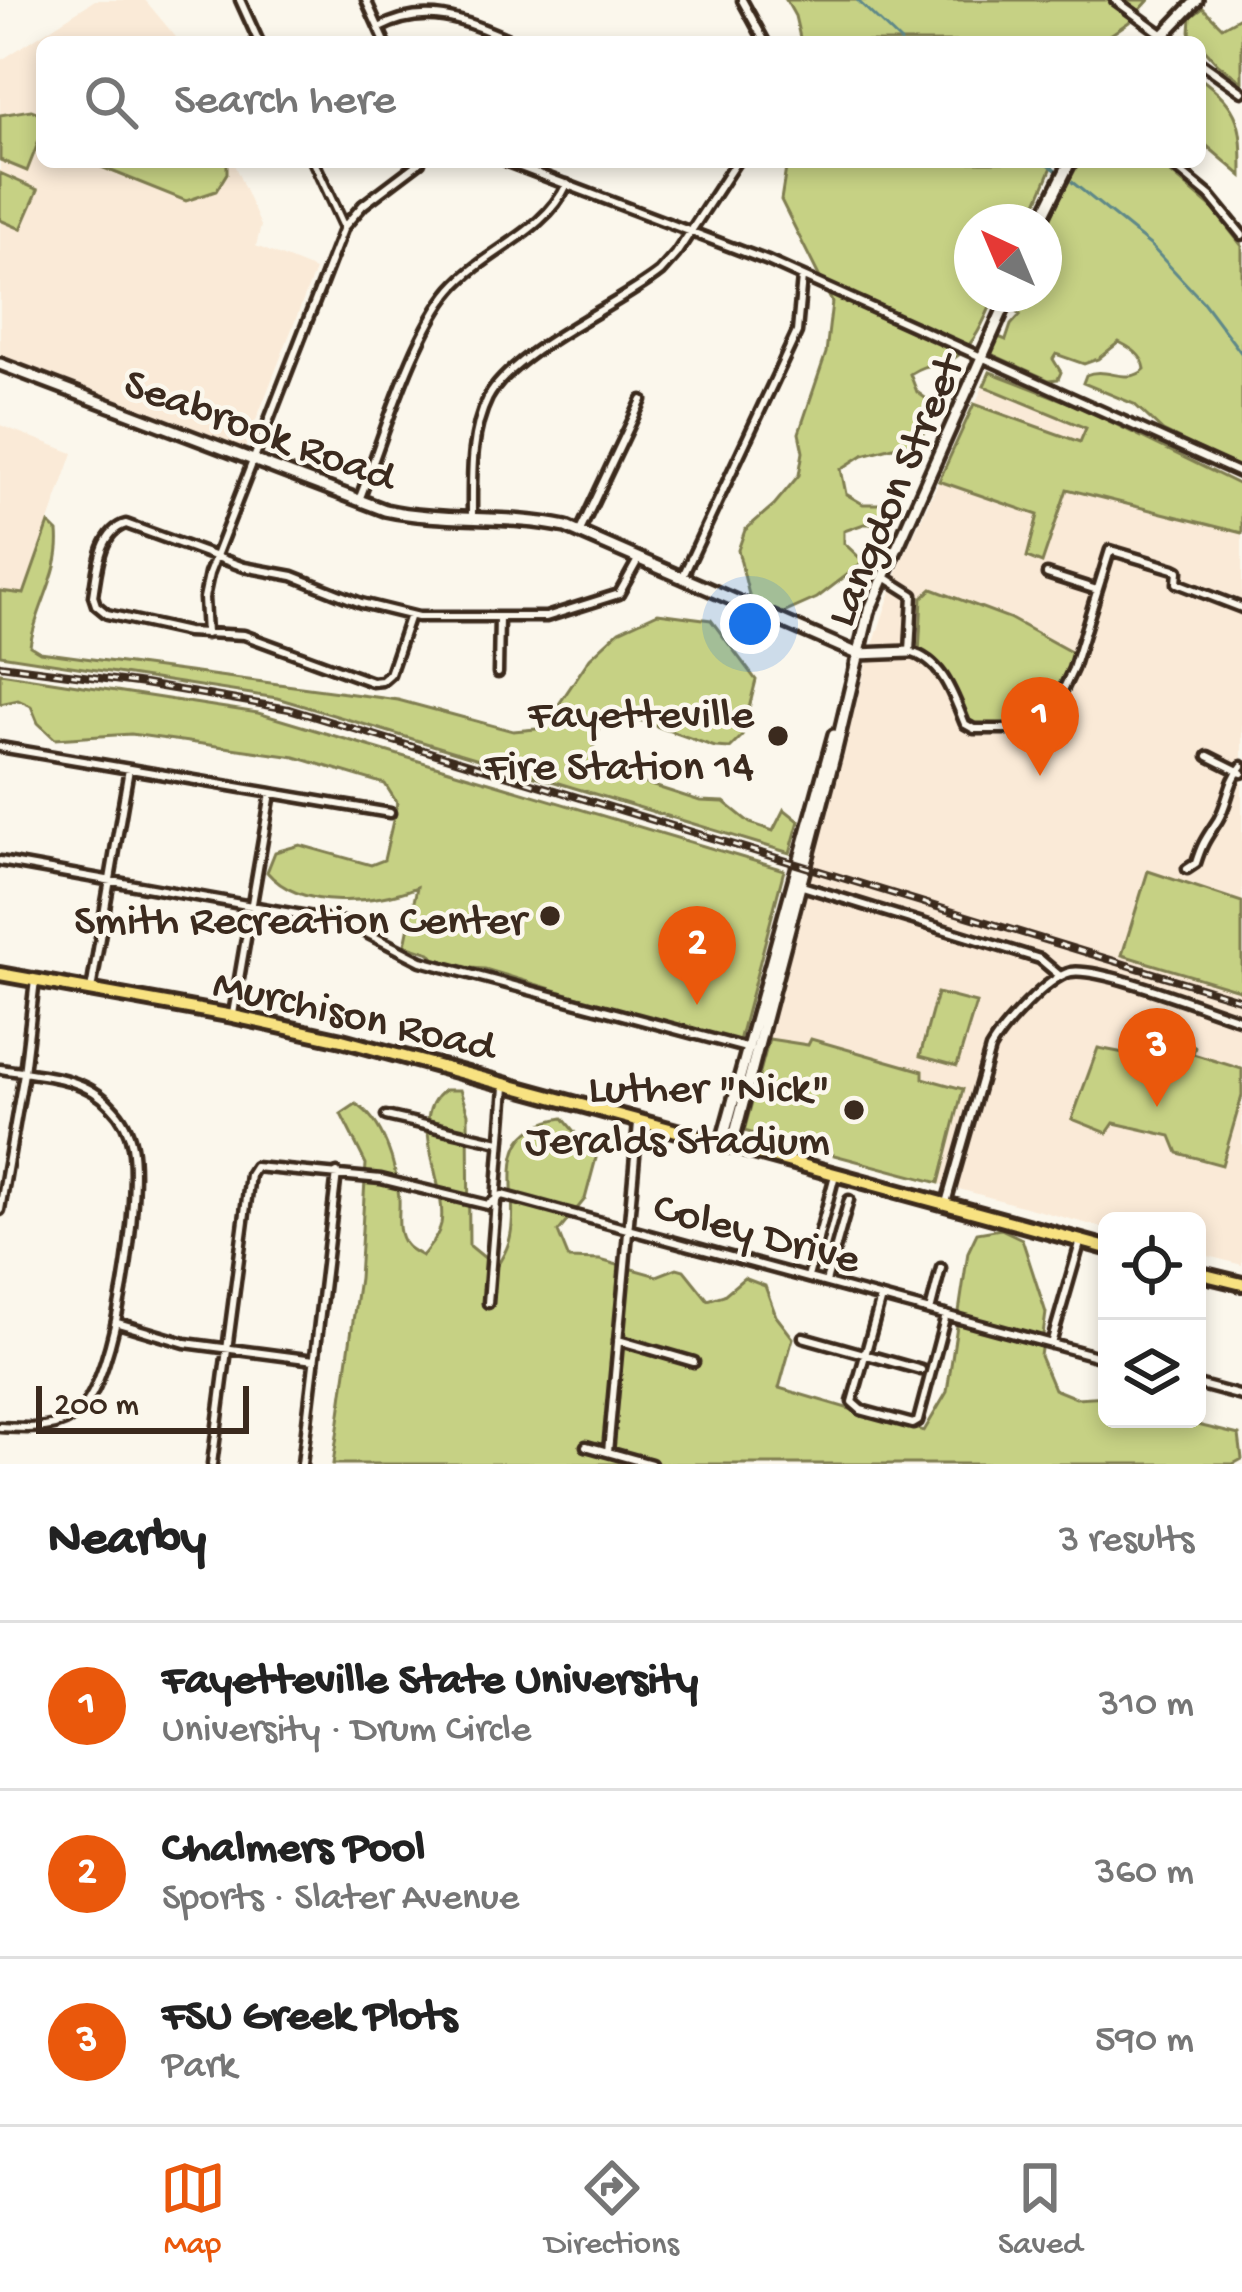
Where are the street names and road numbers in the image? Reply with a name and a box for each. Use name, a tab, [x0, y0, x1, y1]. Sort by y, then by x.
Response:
street label: Langdon Street	[817, 345, 980, 636]
street label: Seabrook Road	[116, 359, 405, 508]
street label: Murchison Road	[207, 960, 503, 1077]
street label: Coley Drive	[647, 1183, 866, 1289]

